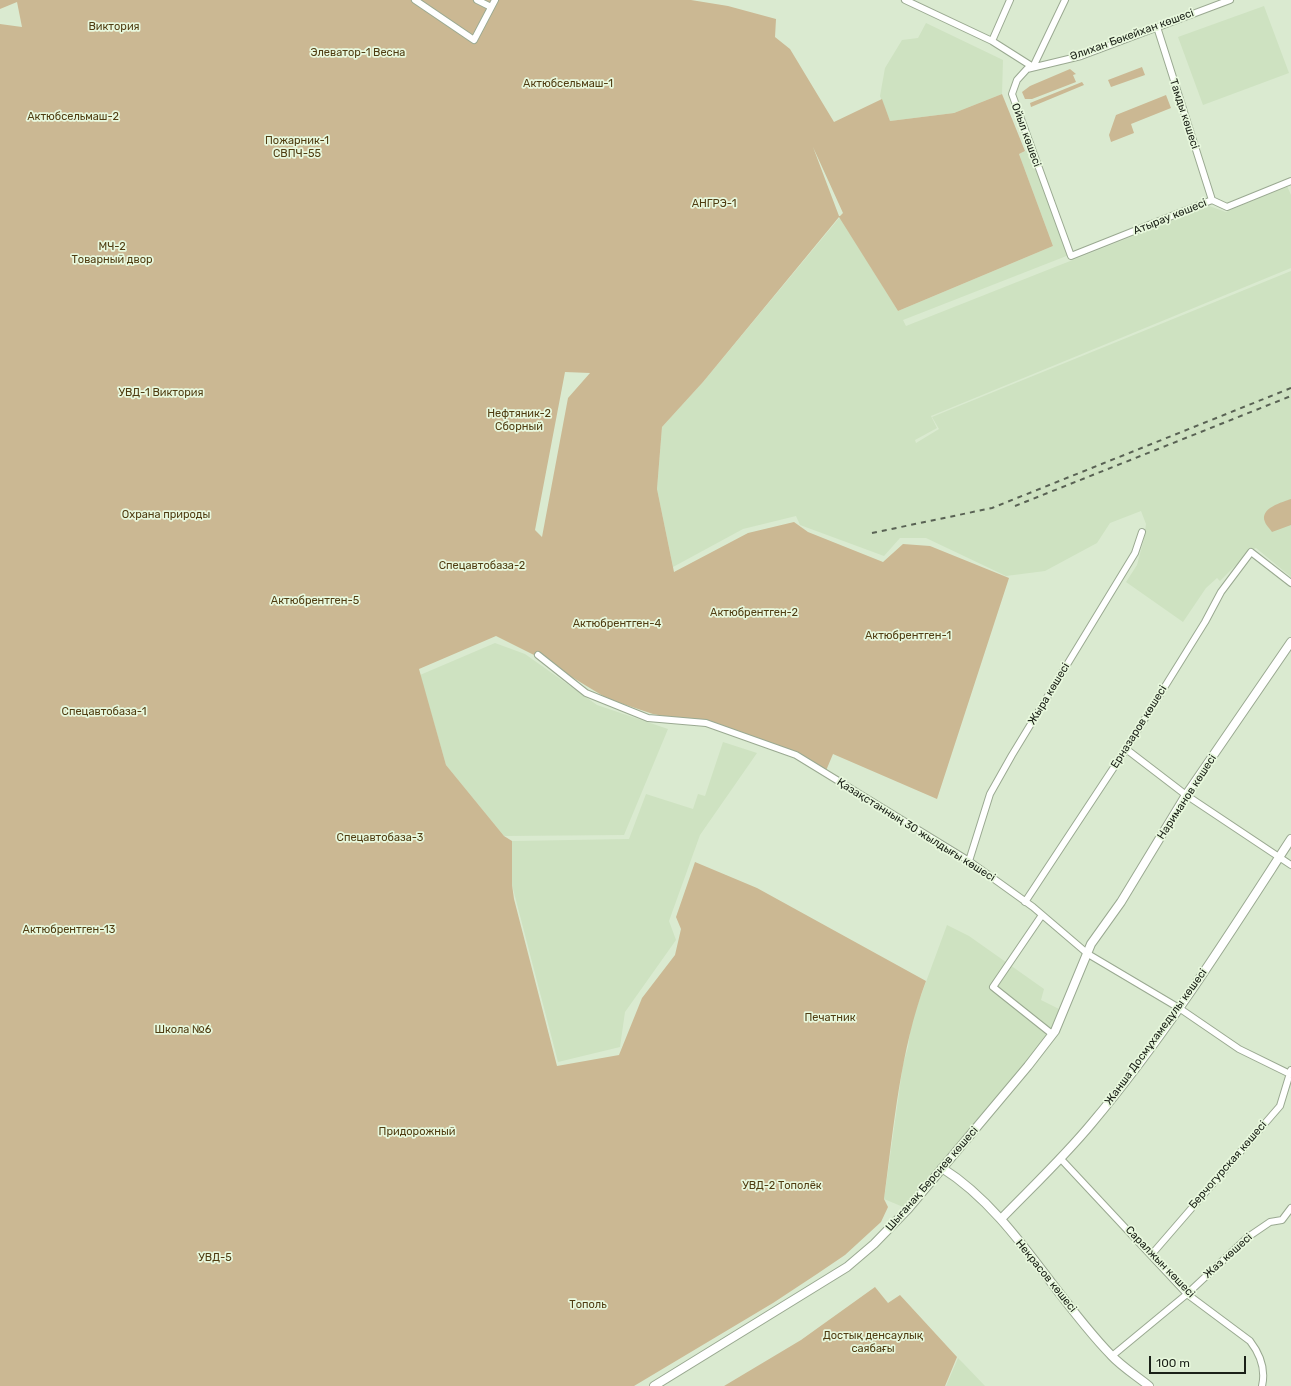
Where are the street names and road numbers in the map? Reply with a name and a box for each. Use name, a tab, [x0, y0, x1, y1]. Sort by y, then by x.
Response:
street label: Әлихан Бөкейхан көшесі	[1068, 6, 1196, 64]
street label: Тамды көшесі	[1166, 77, 1202, 151]
street label: Ойыл көшесі	[1008, 101, 1044, 169]
street label: Атырау көшесі	[1131, 196, 1209, 238]
street label: Жыра көшесі	[1025, 661, 1073, 727]
street label: Ерназаров көшесі	[1108, 683, 1170, 771]
street label: Нариманов көшесі	[1155, 752, 1219, 842]
street label: Қазақстанның 30 жылдығы көшесі	[834, 776, 998, 884]
street label: Жанша Досмұхамедұлы көшесі	[1102, 966, 1210, 1108]
street label: Берчогурская көшесі	[1186, 1118, 1270, 1212]
street label: Шығанақ Берсиев көшесі	[883, 1124, 981, 1234]
street label: Саралжын көшесі	[1123, 1224, 1197, 1300]
street label: Жаз көшесі	[1201, 1231, 1255, 1281]
street label: Некрасов көшесі	[1013, 1237, 1079, 1315]

